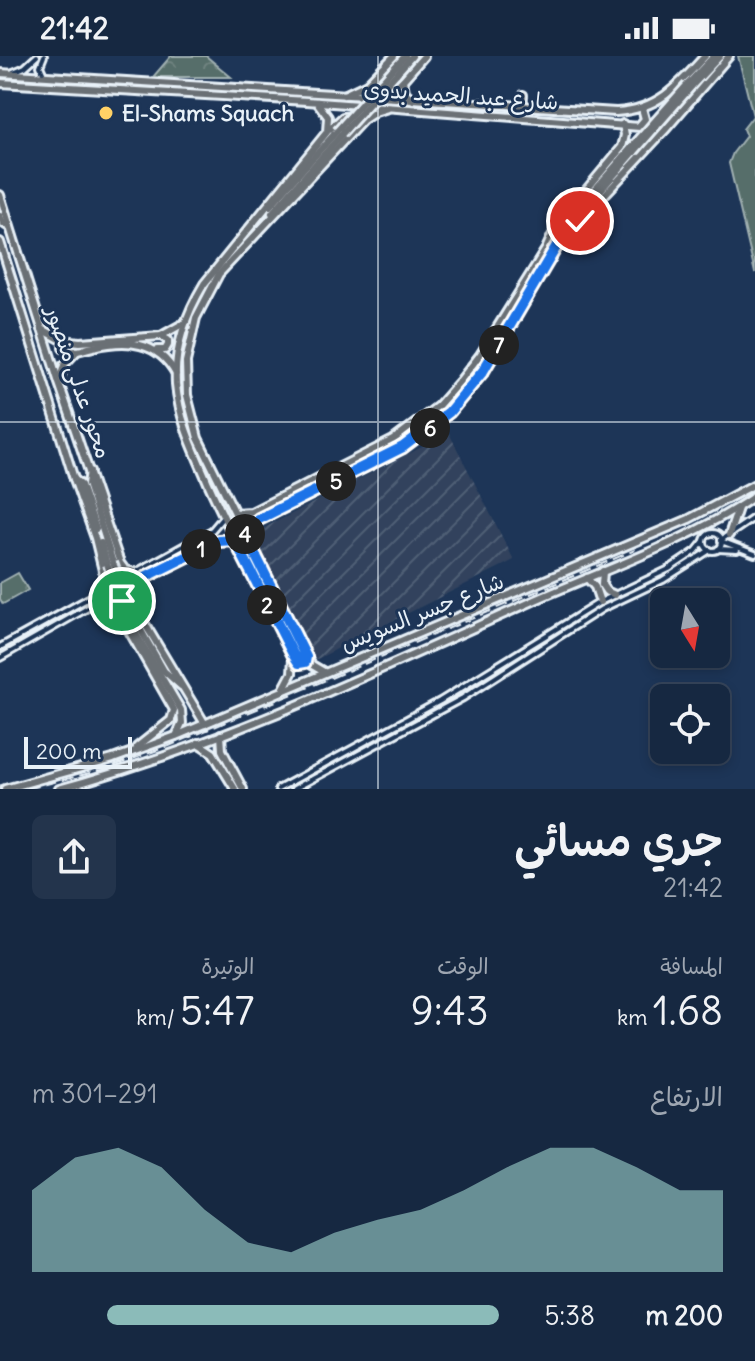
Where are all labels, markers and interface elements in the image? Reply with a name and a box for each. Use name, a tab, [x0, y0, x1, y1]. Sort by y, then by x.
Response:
text: 21:42	[40, 9, 109, 47]
street label: شارع عبد الحميد بدوى	[363, 74, 559, 118]
place label: El-Shams Squach	[122, 99, 295, 127]
marker: El-Shams Squach	[97, 104, 115, 122]
pin	[546, 187, 614, 255]
icon: check	[558, 199, 602, 243]
street label: محور عدلى منصور	[38, 300, 118, 462]
pin: 7	[479, 325, 519, 365]
text: 7	[494, 331, 504, 359]
pin: 6	[410, 408, 450, 448]
text: 6	[424, 414, 436, 442]
pin: 5	[316, 461, 356, 501]
text: 5	[330, 467, 342, 495]
pin: 4	[225, 514, 265, 554]
text: 4	[239, 520, 251, 548]
pin: 1	[181, 529, 221, 569]
text: 1	[197, 535, 205, 563]
pin	[88, 567, 156, 635]
street label: شارع جسر السويس	[336, 567, 508, 659]
icon: arrive	[100, 579, 144, 623]
pin: 2	[247, 585, 287, 625]
north arrow	[650, 588, 730, 668]
map controls	[650, 588, 730, 764]
text: 2	[261, 591, 273, 619]
button: locate	[650, 684, 730, 764]
scale bar	[24, 733, 132, 769]
text: 200 m	[36, 737, 102, 765]
text: جري مسائي	[514, 813, 723, 868]
button: share	[32, 815, 116, 899]
text: 21:42	[663, 871, 723, 904]
text: الوتيرة	[201, 952, 254, 980]
text: الوقت	[437, 952, 489, 980]
text: المسافة	[660, 952, 723, 980]
text: 5:47	[180, 986, 254, 1036]
text: 9:43	[411, 986, 489, 1036]
text: 1.68	[653, 986, 723, 1036]
text: /km	[136, 1003, 180, 1031]
text: km	[617, 1003, 653, 1031]
text: 291–301 m	[32, 1077, 158, 1110]
text: الارتفاع	[650, 1080, 723, 1113]
text: 5:38	[544, 1299, 595, 1332]
text: 200 m	[646, 1299, 723, 1332]

